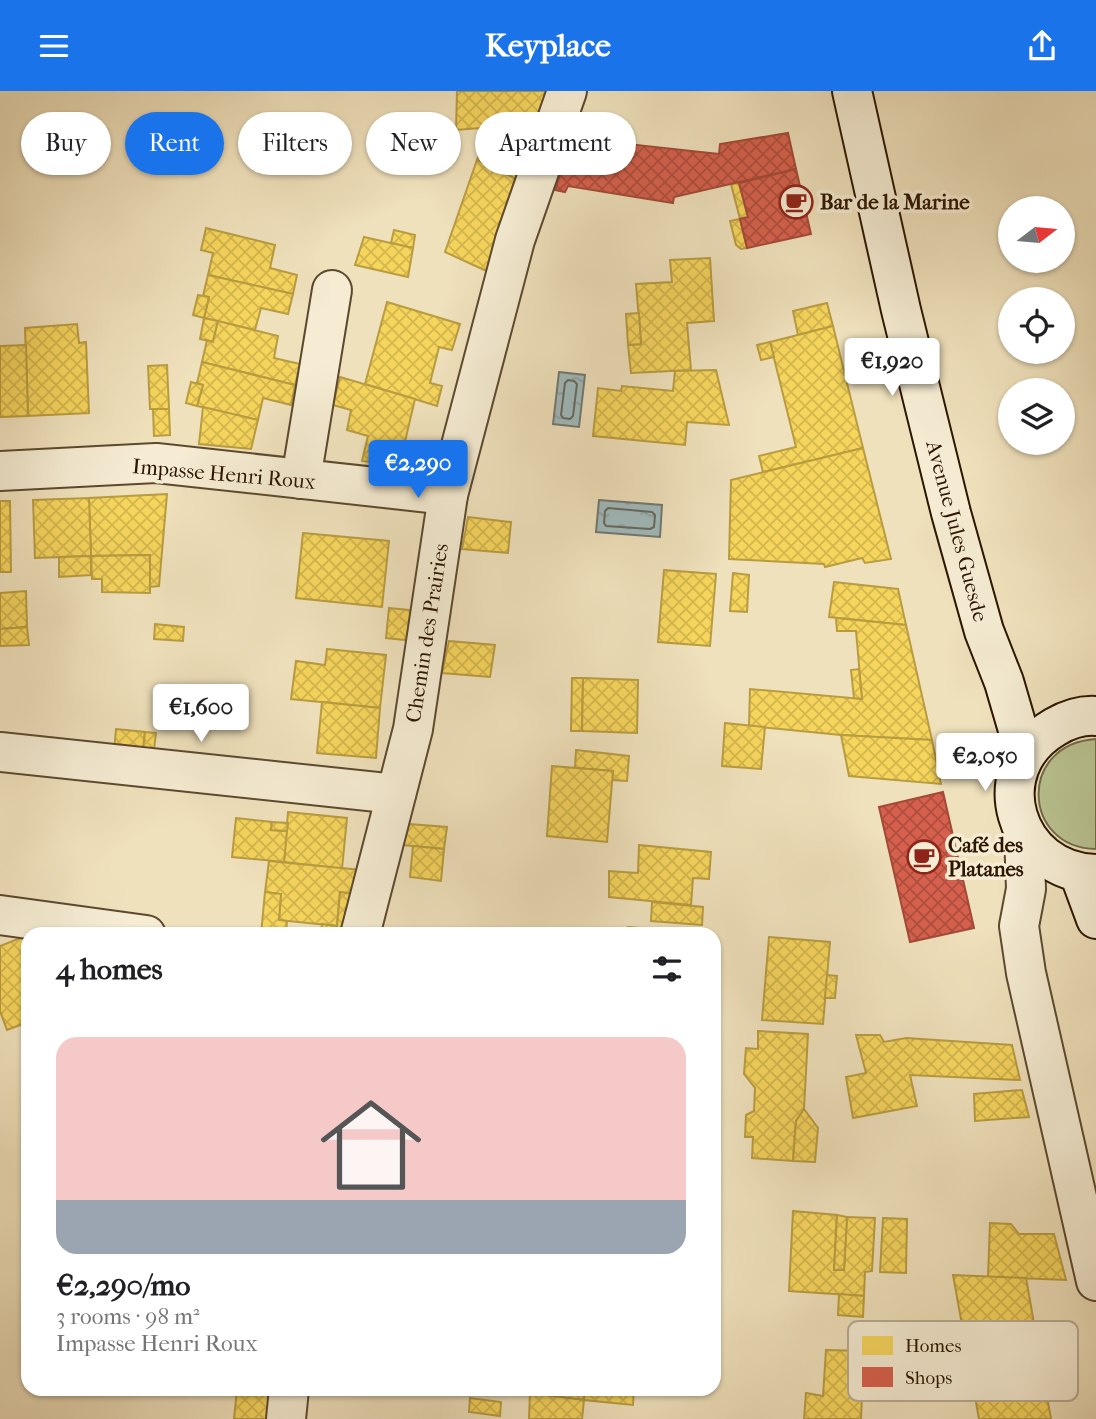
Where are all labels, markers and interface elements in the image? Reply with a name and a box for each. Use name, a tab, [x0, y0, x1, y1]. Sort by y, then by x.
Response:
icon: menu	[35, 27, 73, 65]
text: Keyplace	[485, 27, 611, 64]
icon: share	[1023, 27, 1061, 65]
chip: Buy	[21, 112, 111, 175]
chip: Rent	[125, 112, 224, 175]
chip: Filters	[238, 112, 352, 175]
chip: New	[366, 112, 461, 175]
chip: Apartment	[475, 112, 636, 175]
cafe icon: Bar de la Marine	[777, 183, 815, 221]
place label: Bar de la Marine	[820, 190, 970, 214]
north arrow	[998, 196, 1074, 273]
map controls	[998, 196, 1075, 455]
button: locate	[998, 287, 1075, 364]
pin: €1,920	[835, 338, 949, 398]
text: €1,920	[861, 347, 923, 374]
button: layers	[998, 378, 1075, 455]
street label: Avenue Jules Guesde	[921, 437, 993, 624]
pin: €2,290	[361, 441, 475, 500]
text: €2,290	[385, 449, 451, 476]
street label: Impasse Henri Roux	[131, 454, 317, 494]
street label: Chemin des Prairies	[401, 541, 453, 724]
pin: €1,600	[144, 685, 258, 744]
text: €1,600	[169, 693, 233, 720]
pin: €2,050	[928, 733, 1042, 793]
text: €2,050	[952, 742, 1018, 769]
place label: Café des Platanes	[948, 833, 1024, 881]
cafe icon: Café des Platanes	[905, 838, 943, 876]
icon: filters	[648, 950, 686, 988]
text: 4 homes	[56, 952, 163, 987]
icon: home	[308, 1082, 434, 1208]
text: €2,290/mo	[56, 1268, 191, 1303]
text: 3 rooms · 98 m²	[56, 1303, 200, 1330]
legend	[848, 1321, 1078, 1401]
text: Impasse Henri Roux	[56, 1330, 258, 1357]
text: Homes	[905, 1335, 961, 1357]
text: Shops	[905, 1367, 952, 1389]

